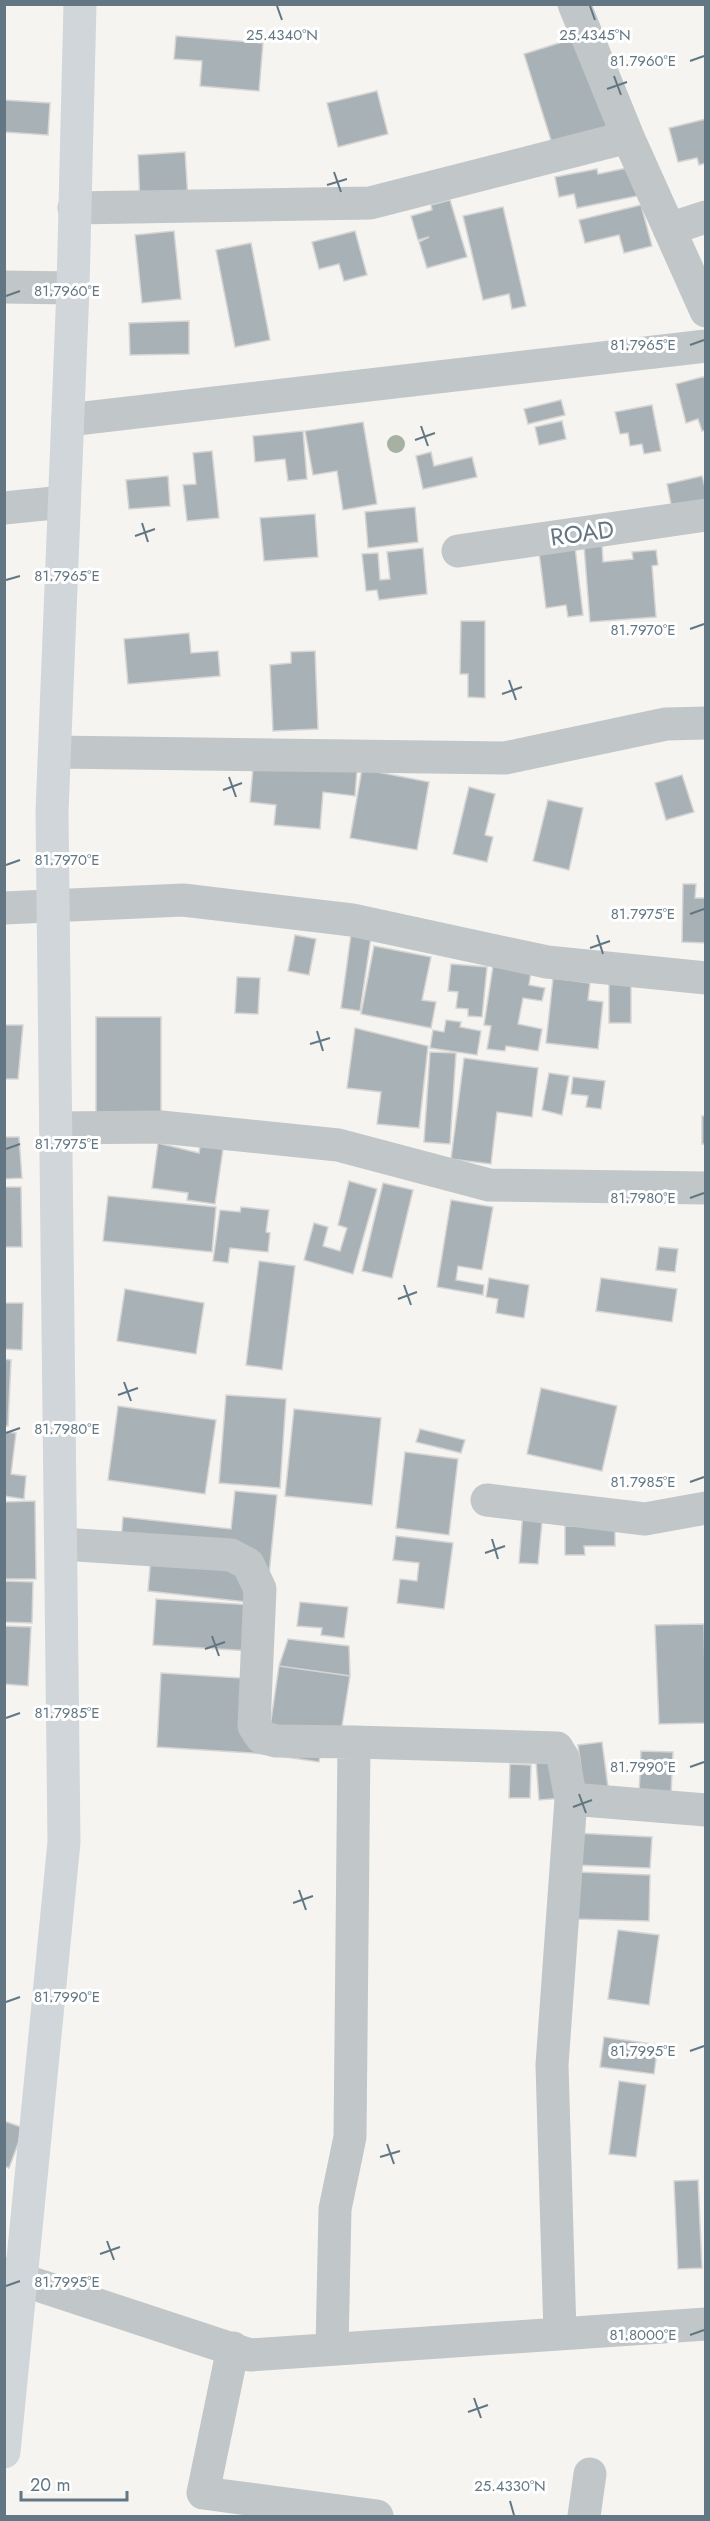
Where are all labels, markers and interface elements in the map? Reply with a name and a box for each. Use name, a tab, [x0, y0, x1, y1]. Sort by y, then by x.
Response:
text: 25.4340°N	[246, 24, 318, 46]
text: 25.4345°N	[559, 24, 631, 46]
text: 81.7960°E	[610, 50, 676, 72]
text: 81.7960°E	[34, 280, 100, 302]
text: 81.7965°E	[610, 334, 676, 356]
street label: ROAD	[548, 511, 616, 555]
text: 81.7965°E	[34, 565, 100, 587]
text: 81.7970°E	[611, 619, 675, 641]
text: 81.7970°E	[35, 849, 99, 871]
text: 81.7975°E	[611, 903, 675, 925]
text: 81.7975°E	[35, 1133, 99, 1155]
text: 81.7980°E	[610, 1187, 676, 1209]
text: 81.7980°E	[34, 1418, 100, 1440]
text: 81.7985°E	[610, 1471, 676, 1493]
text: 81.7985°E	[34, 1702, 100, 1724]
text: 81.7990°E	[610, 1756, 676, 1778]
text: 81.7990°E	[34, 1986, 100, 2008]
text: 81.7995°E	[610, 2040, 676, 2062]
text: 81.7995°E	[34, 2271, 100, 2293]
text: 81.8000°E	[609, 2324, 677, 2346]
scale bar	[21, 2464, 128, 2502]
text: 20 m	[30, 2472, 70, 2498]
text: 25.4330°N	[474, 2475, 546, 2497]

